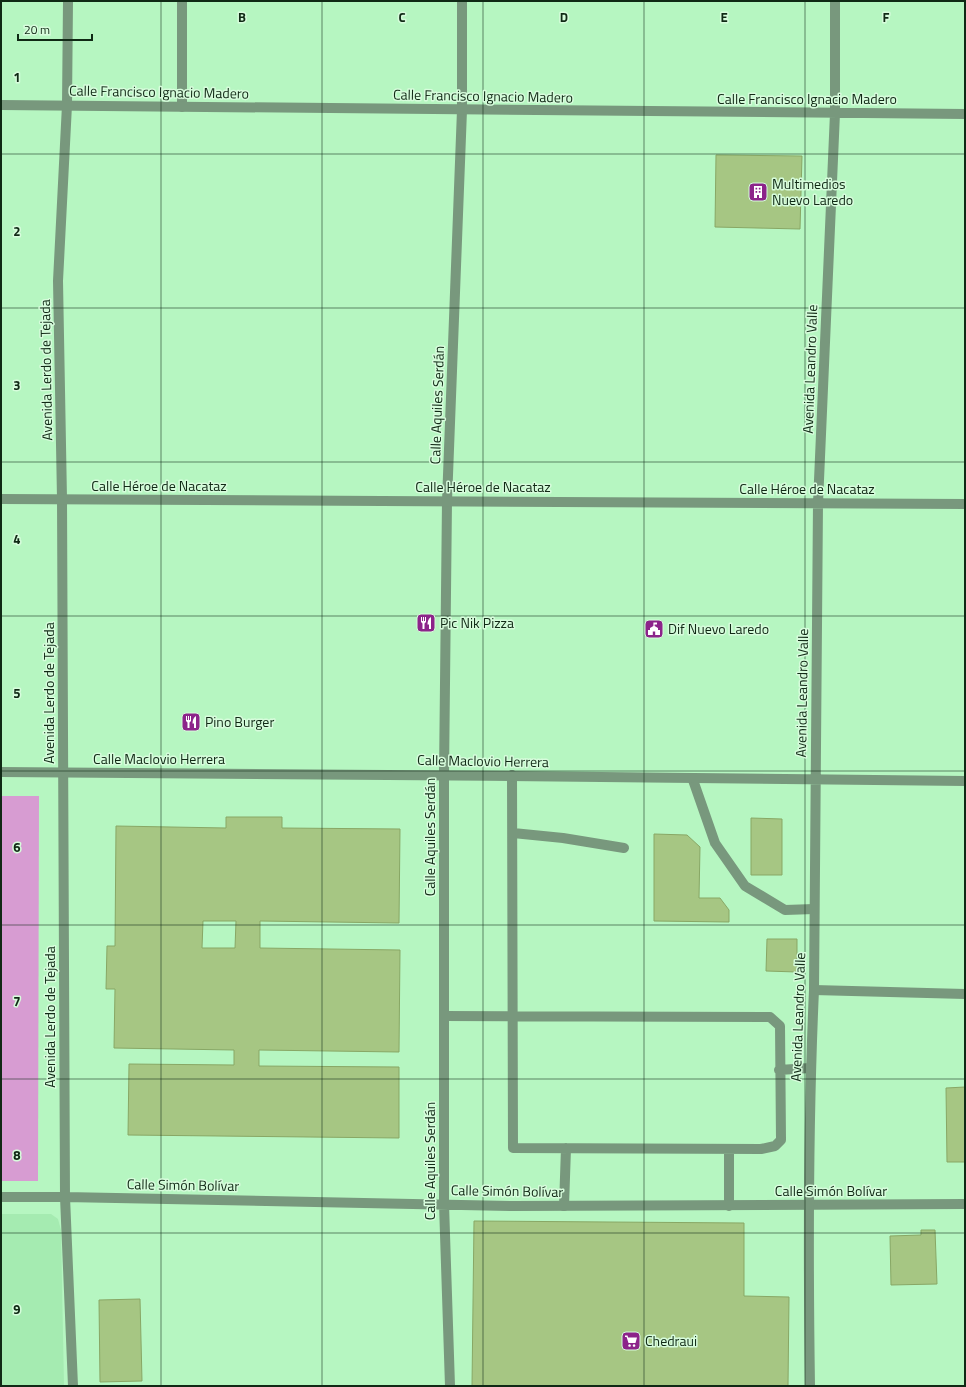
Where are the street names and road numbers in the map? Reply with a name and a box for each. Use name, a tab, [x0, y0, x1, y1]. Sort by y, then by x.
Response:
street label: Calle Francisco Ignacio Madero	[69, 79, 249, 104]
street label: Calle Francisco Ignacio Madero	[393, 83, 573, 108]
street label: Calle Francisco Ignacio Madero	[717, 88, 897, 109]
street label: Avenida Lerdo de Tejada	[34, 299, 57, 441]
street label: Avenida Leandro Valle	[797, 304, 822, 434]
street label: Calle Aquiles Serdán	[424, 345, 449, 465]
street label: Calle Héroe de Nacataz	[91, 475, 227, 496]
street label: Calle Héroe de Nacataz	[415, 476, 551, 497]
street label: Calle Héroe de Nacataz	[739, 478, 875, 499]
street label: Avenida Lerdo de Tejada	[38, 622, 59, 764]
street label: Avenida Leandro Valle	[790, 628, 813, 758]
street label: Calle Maclovio Herrera	[93, 748, 225, 769]
street label: Calle Maclovio Herrera	[417, 749, 549, 772]
street label: Calle Aquiles Serdán	[419, 778, 440, 896]
street label: Avenida Lerdo de Tejada	[39, 946, 60, 1088]
street label: Avenida Leandro Valle	[785, 952, 810, 1082]
street label: Calle Aquiles Serdán	[419, 1102, 440, 1220]
street label: Calle Simón Bolívar	[127, 1173, 240, 1196]
street label: Calle Simón Bolívar	[451, 1179, 564, 1202]
street label: Calle Simón Bolívar	[775, 1180, 887, 1201]

